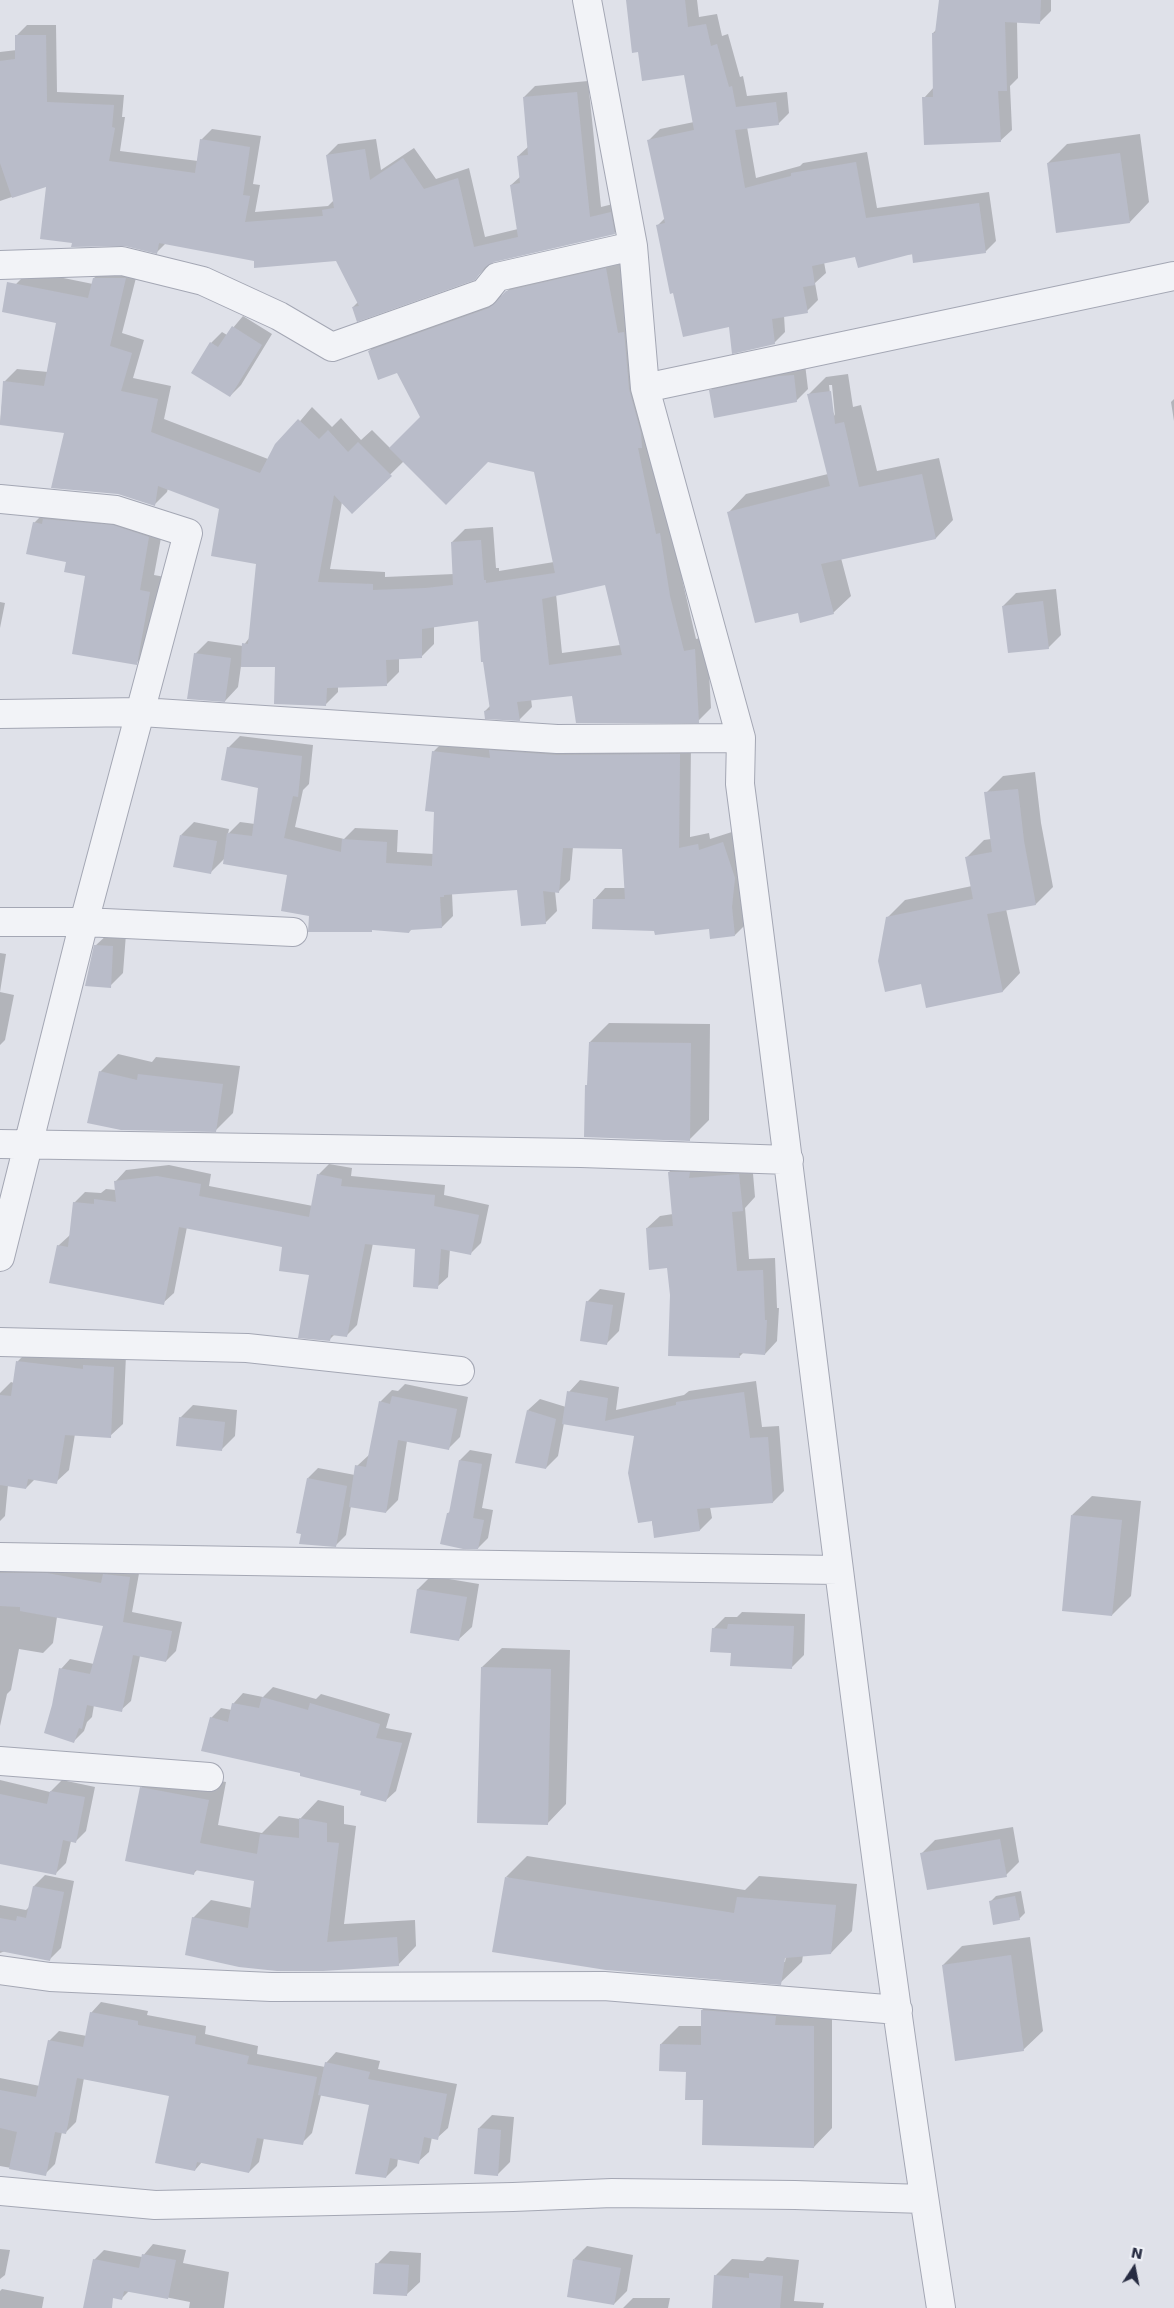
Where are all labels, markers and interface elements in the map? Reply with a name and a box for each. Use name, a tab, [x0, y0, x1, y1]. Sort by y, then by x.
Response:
north arrow	[1109, 2243, 1159, 2293]
text: N	[1130, 2244, 1144, 2262]

